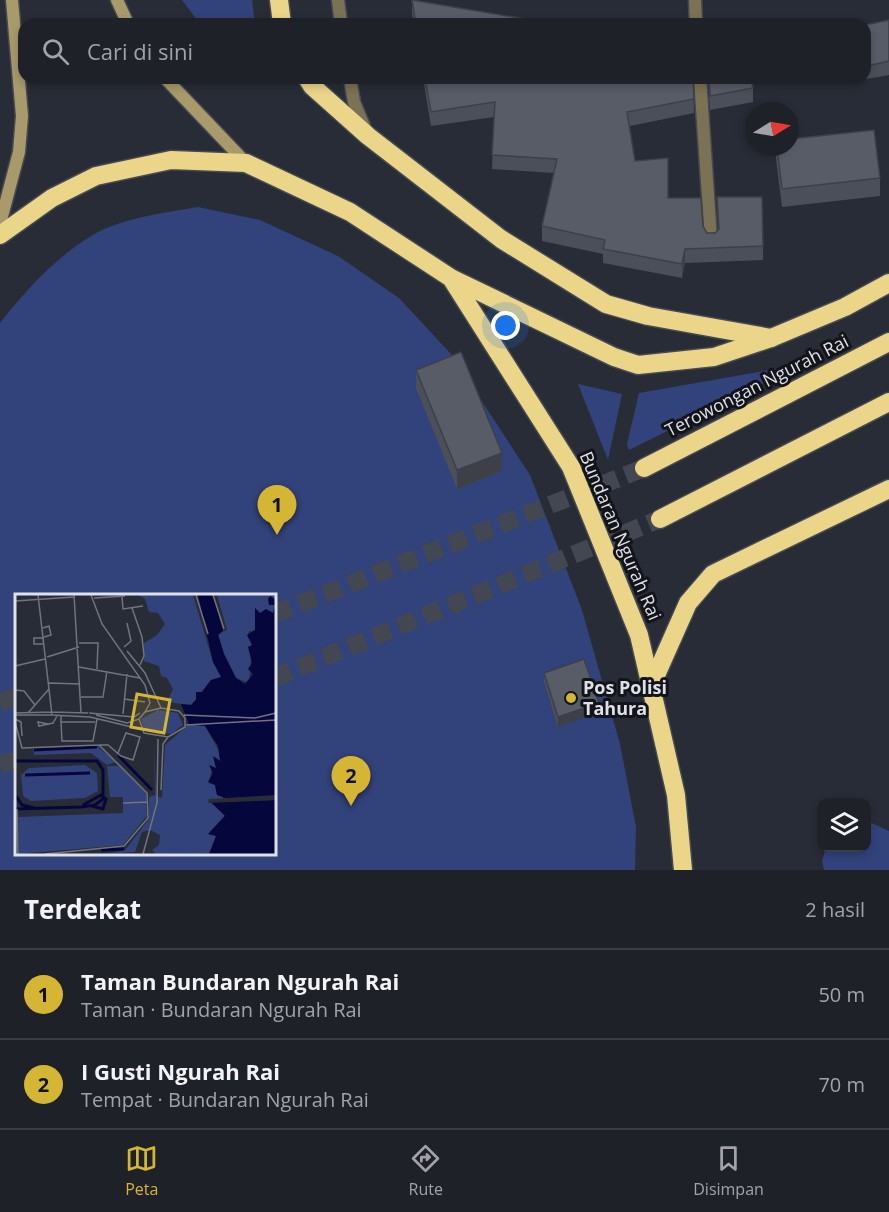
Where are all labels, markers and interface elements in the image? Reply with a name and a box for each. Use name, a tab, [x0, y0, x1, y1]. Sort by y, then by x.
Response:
search box	[18, 18, 871, 84]
icon: search	[39, 35, 72, 68]
text: Cari di sini	[87, 36, 193, 66]
north arrow	[745, 102, 799, 156]
your location	[491, 311, 520, 340]
street label: Terowongan Ngurah Rai	[661, 328, 852, 442]
street label: Bundaran Ngurah Rai	[575, 448, 667, 624]
pin: 1	[258, 486, 296, 535]
inset map	[15, 594, 276, 855]
place label: Pos Polisi Tahura	[583, 675, 667, 720]
marker: Pos Polisi Tahura	[564, 691, 578, 705]
pin: 2	[332, 756, 370, 806]
map controls	[817, 798, 871, 852]
button: layers	[817, 798, 871, 852]
text: Terdekat	[24, 891, 141, 927]
text: 2 hasil	[805, 896, 865, 923]
text: Taman Bundaran Ngurah Rai	[81, 966, 399, 996]
text: 1	[38, 981, 49, 1008]
text: 50 m	[818, 981, 865, 1008]
text: Taman · Bundaran Ngurah Rai	[81, 996, 362, 1023]
text: I Gusti Ngurah Rai	[81, 1056, 280, 1086]
text: 2	[38, 1071, 49, 1098]
text: 70 m	[818, 1071, 865, 1098]
text: Tempat · Bundaran Ngurah Rai	[81, 1086, 369, 1113]
tab: Peta	[125, 1142, 158, 1200]
tab: Rute	[409, 1142, 443, 1200]
tab: Disimpan	[693, 1142, 764, 1200]

